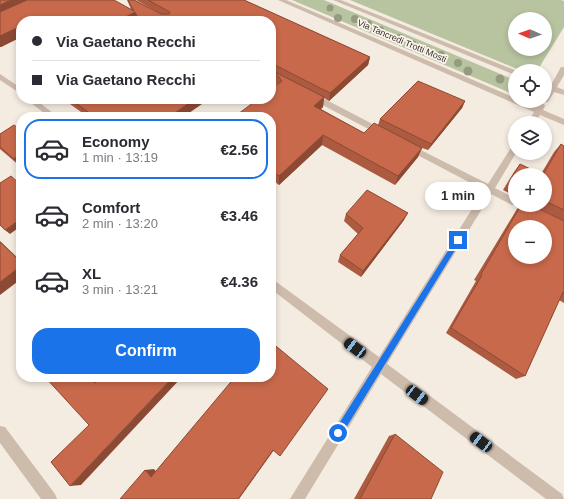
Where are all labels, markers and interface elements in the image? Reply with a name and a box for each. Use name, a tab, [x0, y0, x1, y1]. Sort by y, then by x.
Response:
north arrow	[508, 12, 552, 56]
map controls	[508, 12, 552, 264]
street label: Via Tancredi Trotti Mosti	[356, 18, 448, 64]
text: Via Gaetano Recchi	[56, 33, 196, 50]
button: locate	[508, 64, 552, 108]
text: Via Gaetano Recchi	[56, 71, 196, 88]
button: layers	[508, 116, 552, 160]
icon: car	[34, 131, 70, 167]
text: Economy	[82, 133, 150, 150]
text: €2.56	[220, 141, 258, 158]
text: 1 min · 13:19	[82, 150, 158, 165]
button: +	[508, 168, 552, 212]
callout: 1 min	[425, 182, 491, 210]
text: 1 min	[441, 188, 475, 203]
icon: car	[34, 197, 70, 233]
text: Comfort	[82, 199, 140, 216]
text: €3.46	[220, 207, 258, 224]
text: 2 min · 13:20	[82, 216, 158, 231]
button: −	[508, 220, 552, 264]
route end	[449, 231, 467, 249]
icon: car	[34, 263, 70, 299]
text: XL	[82, 265, 101, 282]
text: €4.36	[220, 273, 258, 290]
text: 3 min · 13:21	[82, 282, 158, 297]
button: Confirm	[32, 328, 260, 374]
car	[342, 336, 368, 360]
car	[404, 383, 430, 407]
route start	[329, 424, 347, 442]
car	[468, 430, 494, 454]

